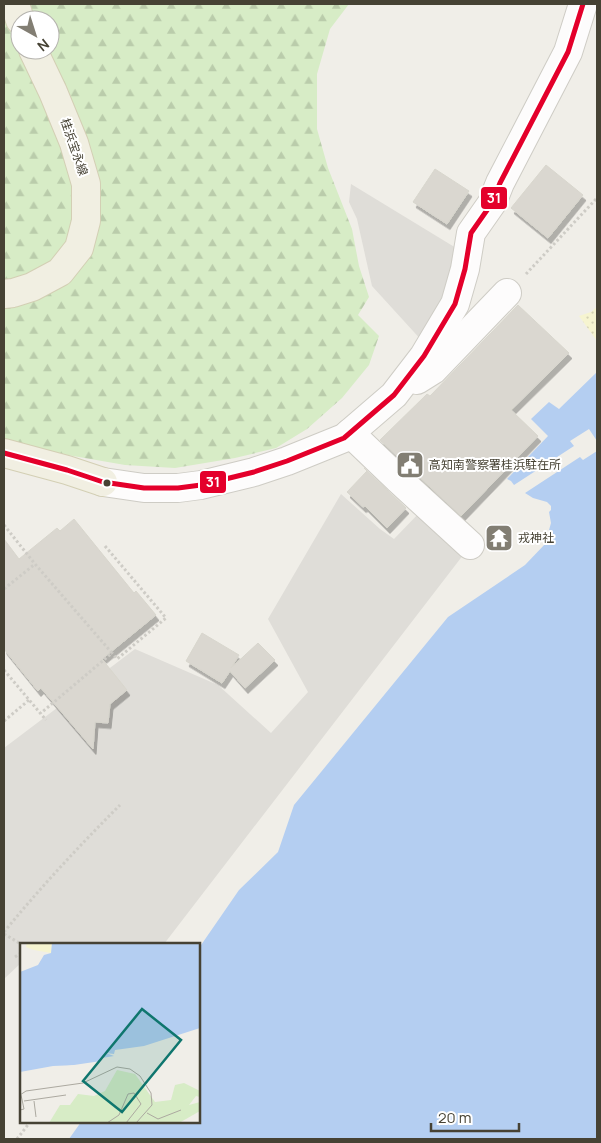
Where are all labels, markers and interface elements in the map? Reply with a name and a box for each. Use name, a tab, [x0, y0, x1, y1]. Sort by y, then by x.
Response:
north arrow	[10, 10, 60, 60]
text: N	[34, 35, 53, 56]
street label: 桂浜宝永線	[57, 116, 92, 178]
line badge: 31	[480, 186, 508, 210]
text: 31	[487, 188, 501, 207]
public building icon: 高知南警察署桂浜駐在所	[395, 450, 425, 480]
place label: 高知南警察署桂浜駐在所	[429, 456, 561, 473]
line badge: 31	[199, 470, 227, 494]
text: 31	[206, 472, 220, 491]
unlabelled marker	[102, 478, 112, 488]
temple icon: 戎神社	[484, 523, 514, 553]
place label: 戎神社	[518, 529, 554, 546]
inset map	[20, 943, 200, 1123]
scale bar	[431, 1100, 518, 1132]
text: 20 m	[438, 1107, 471, 1128]

